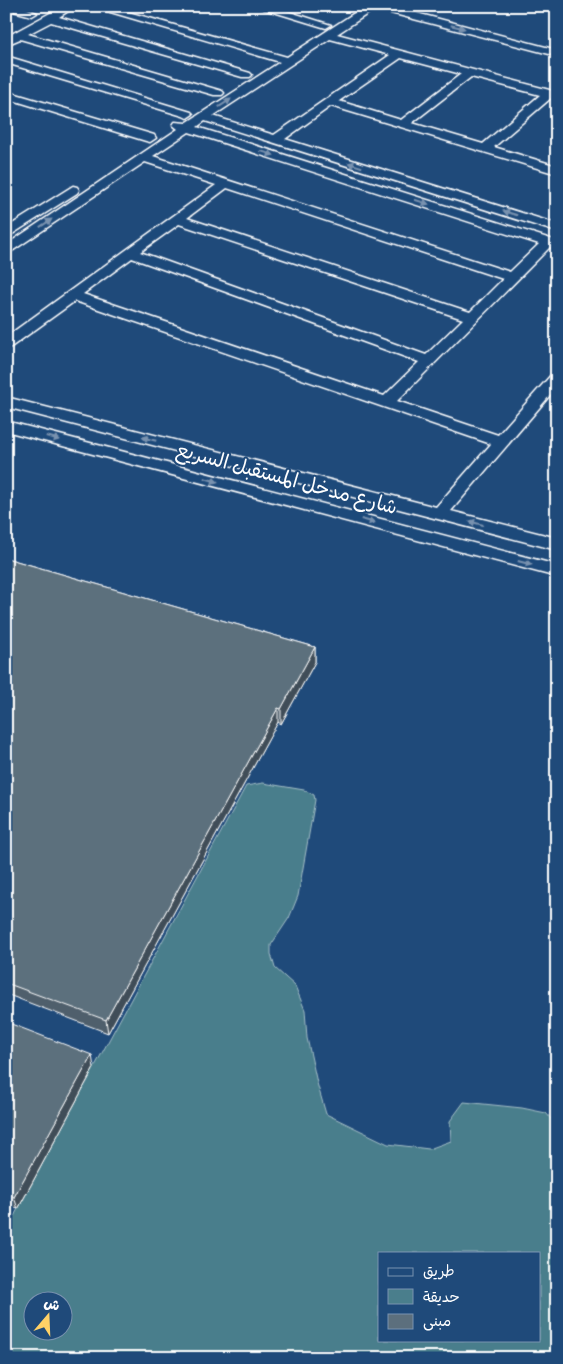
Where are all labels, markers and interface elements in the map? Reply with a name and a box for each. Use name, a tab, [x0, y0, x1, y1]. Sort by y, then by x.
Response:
one-way arrow	[450, 23, 465, 31]
one-way arrow	[218, 98, 231, 108]
one-way arrow	[260, 149, 275, 157]
one-way arrow	[347, 161, 362, 169]
one-way arrow	[414, 199, 429, 206]
one-way arrow	[503, 209, 518, 217]
one-way arrow	[39, 218, 53, 228]
one-way arrow	[46, 435, 61, 443]
one-way arrow	[141, 435, 156, 443]
street label: شارع مدخل المستقبل السريع	[173, 437, 400, 522]
one-way arrow	[203, 476, 218, 484]
one-way arrow	[360, 517, 375, 525]
one-way arrow	[468, 519, 483, 527]
one-way arrow	[517, 559, 532, 567]
legend	[378, 1252, 540, 1342]
text: طريق	[423, 1262, 455, 1281]
text: حديقة	[423, 1288, 460, 1307]
north arrow	[22, 1292, 72, 1342]
text: ش	[42, 1294, 62, 1315]
text: مبنى	[423, 1312, 451, 1331]

